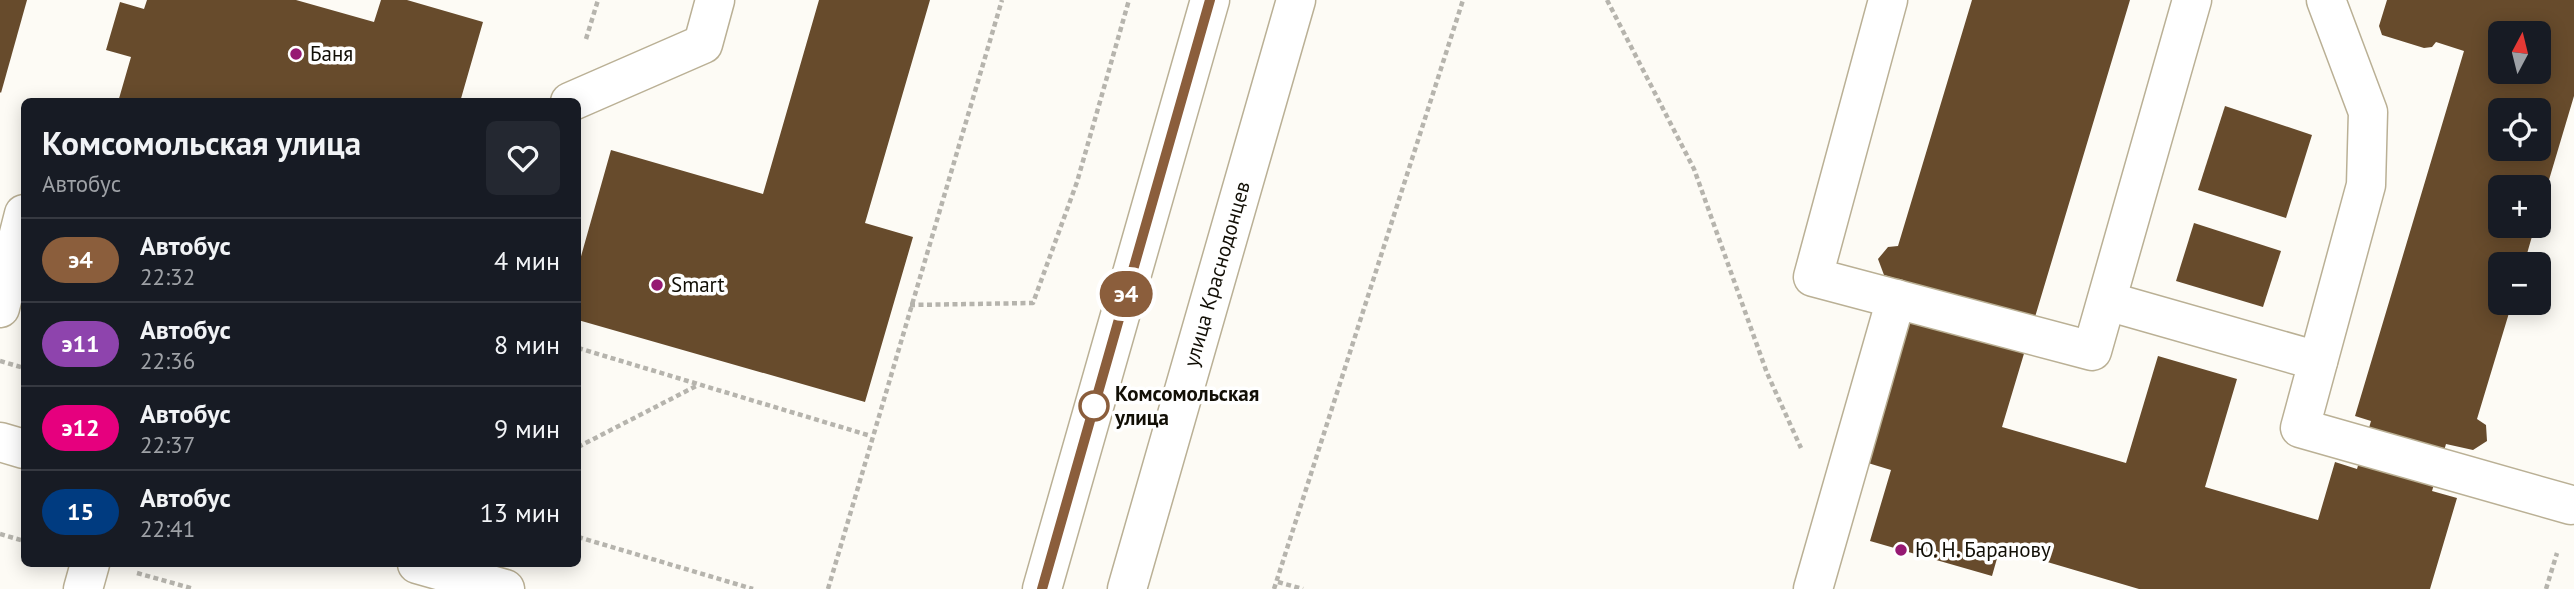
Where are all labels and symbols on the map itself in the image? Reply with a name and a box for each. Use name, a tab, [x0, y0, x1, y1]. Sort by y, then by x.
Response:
north arrow	[2488, 21, 2552, 84]
place label: Баня	[310, 40, 353, 67]
marker: Баня	[288, 46, 304, 62]
street label: улица Краснодонцев	[1177, 178, 1256, 370]
place label: Smart	[671, 271, 725, 298]
line badge: э4	[1094, 271, 1158, 317]
marker: Smart	[649, 277, 665, 293]
place label: Комсомольская улица	[1114, 380, 1259, 431]
marker: Комсомольская улица	[1079, 391, 1109, 421]
place label: Ю. Н. Баранову	[1915, 536, 2051, 563]
marker: Ю. Н. Баранову	[1893, 542, 1909, 558]

